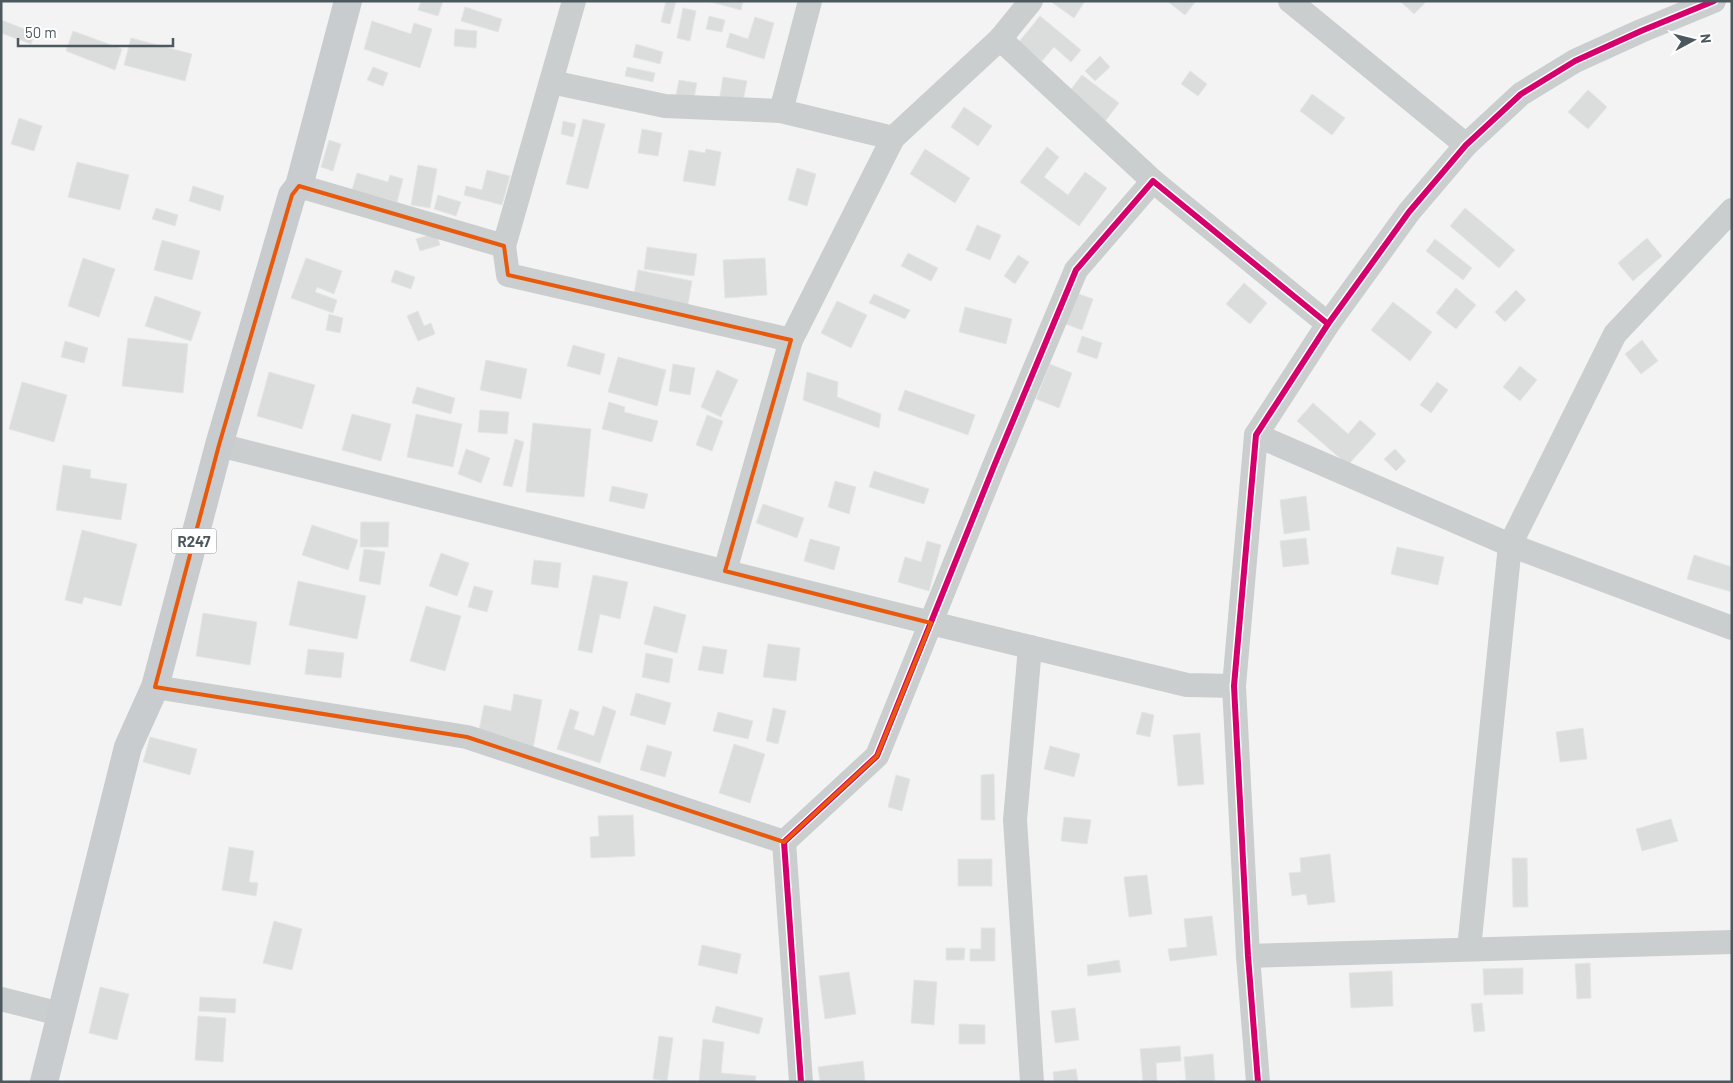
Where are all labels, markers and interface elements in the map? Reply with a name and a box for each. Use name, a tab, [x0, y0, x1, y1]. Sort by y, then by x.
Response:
scale bar	[18, 15, 172, 47]
north arrow	[1668, 15, 1718, 65]
text: 50 m	[25, 23, 57, 41]
text: N	[1697, 33, 1715, 44]
road number: R247	[172, 528, 216, 554]

